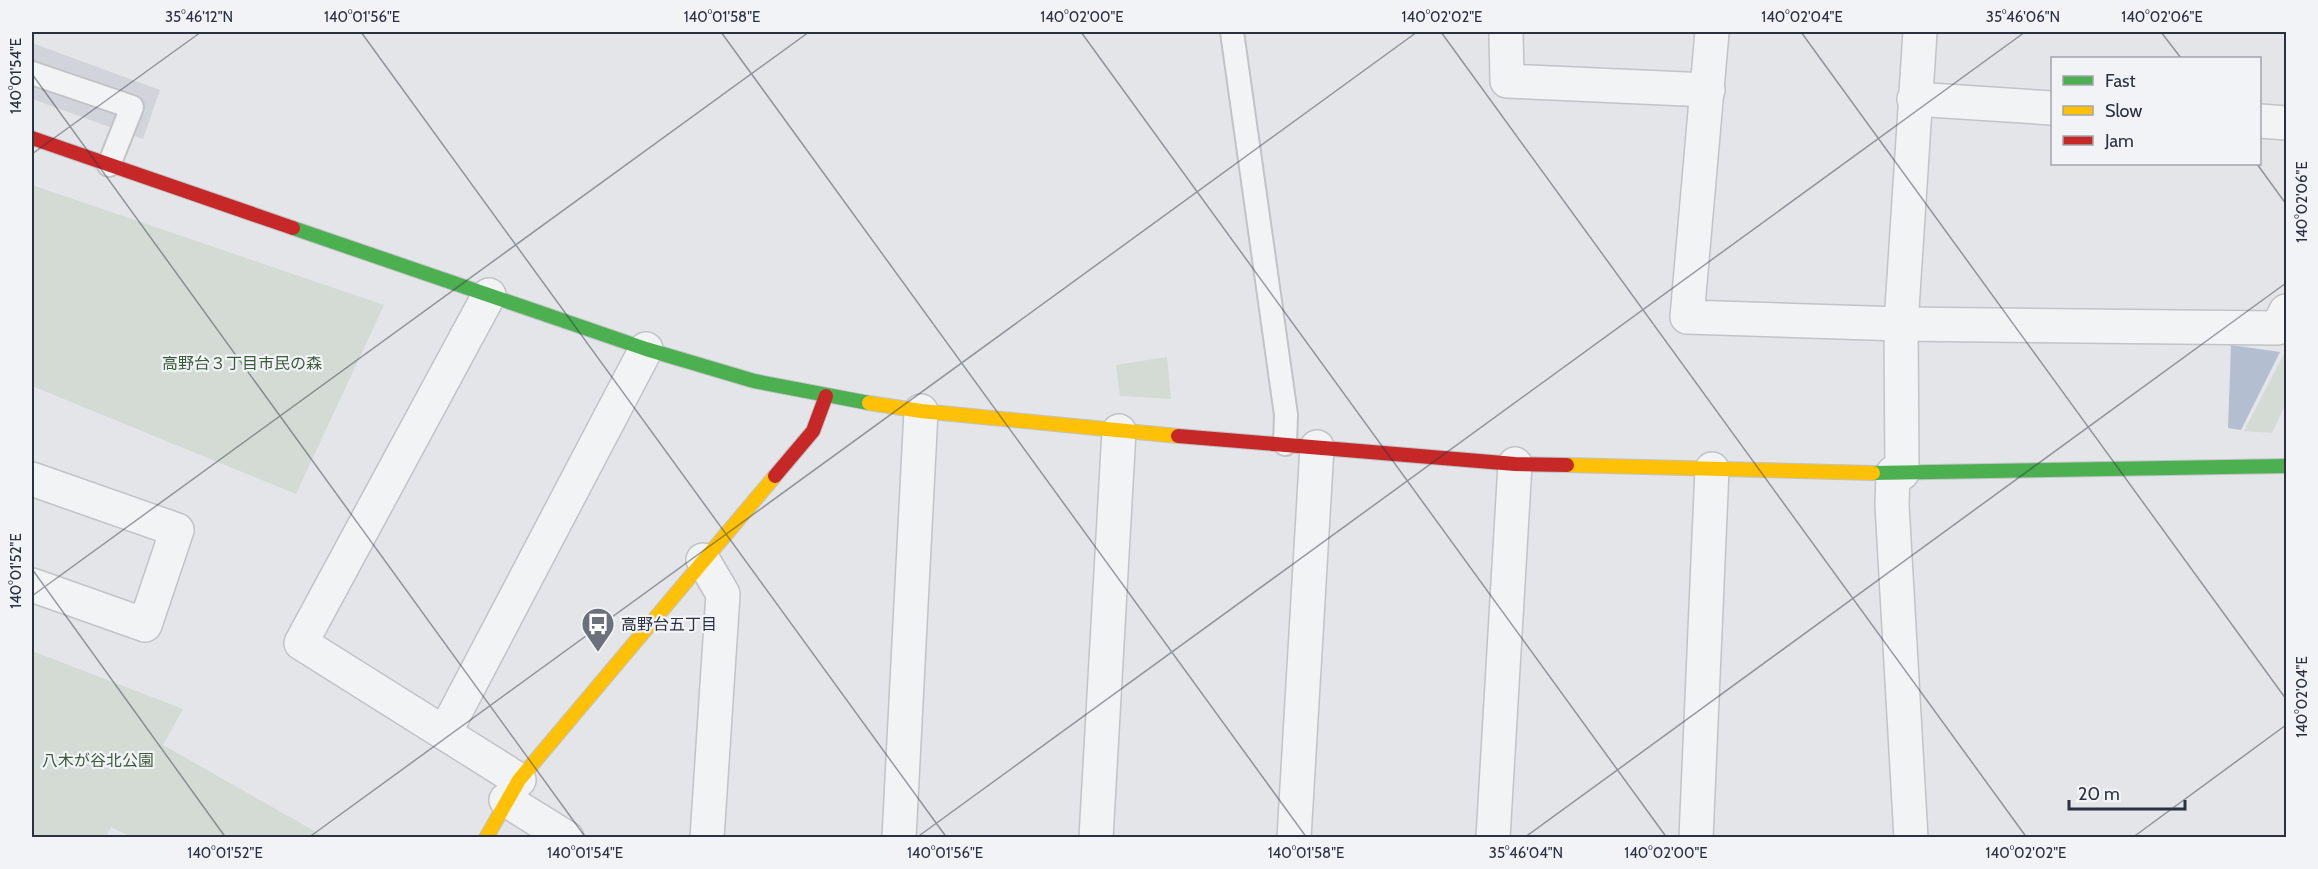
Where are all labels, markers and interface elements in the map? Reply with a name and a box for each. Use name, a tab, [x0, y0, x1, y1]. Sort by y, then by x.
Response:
text: 35°46'12"N	[165, 8, 233, 26]
text: 140°01'56"E	[324, 8, 400, 26]
text: 140°01'58"E	[684, 8, 760, 26]
text: 140°02'00"E	[1040, 8, 1124, 26]
text: 140°02'02"E	[1402, 8, 1482, 26]
text: 140°02'04"E	[1761, 8, 1843, 26]
text: 35°46'06"N	[1986, 8, 2060, 26]
text: 140°02'06"E	[2121, 8, 2203, 26]
text: 140°01'54"E	[7, 38, 25, 114]
legend	[2051, 57, 2261, 165]
text: Fast	[2105, 70, 2136, 92]
text: Slow	[2105, 100, 2142, 122]
text: Jam	[2104, 130, 2134, 152]
text: 140°02'06"E	[2293, 161, 2311, 243]
park label: 高野台３丁目市民の森	[162, 354, 322, 373]
text: 140°01'52"E	[7, 533, 25, 609]
bus stop icon: 高野台五丁目	[580, 606, 616, 653]
place label: 高野台五丁目	[621, 615, 717, 634]
text: 140°02'04"E	[2293, 656, 2311, 738]
park label: 八木が谷北公園	[42, 751, 154, 770]
scale bar	[2069, 773, 2184, 811]
text: 20 m	[2078, 783, 2120, 805]
text: 140°01'52"E	[187, 844, 263, 862]
text: 140°01'54"E	[547, 844, 623, 862]
text: 140°01'56"E	[907, 844, 983, 862]
text: 140°01'58"E	[1268, 844, 1344, 862]
text: 35°46'04"N	[1489, 844, 1563, 862]
text: 140°02'00"E	[1624, 844, 1708, 862]
text: 140°02'02"E	[1986, 844, 2066, 862]

